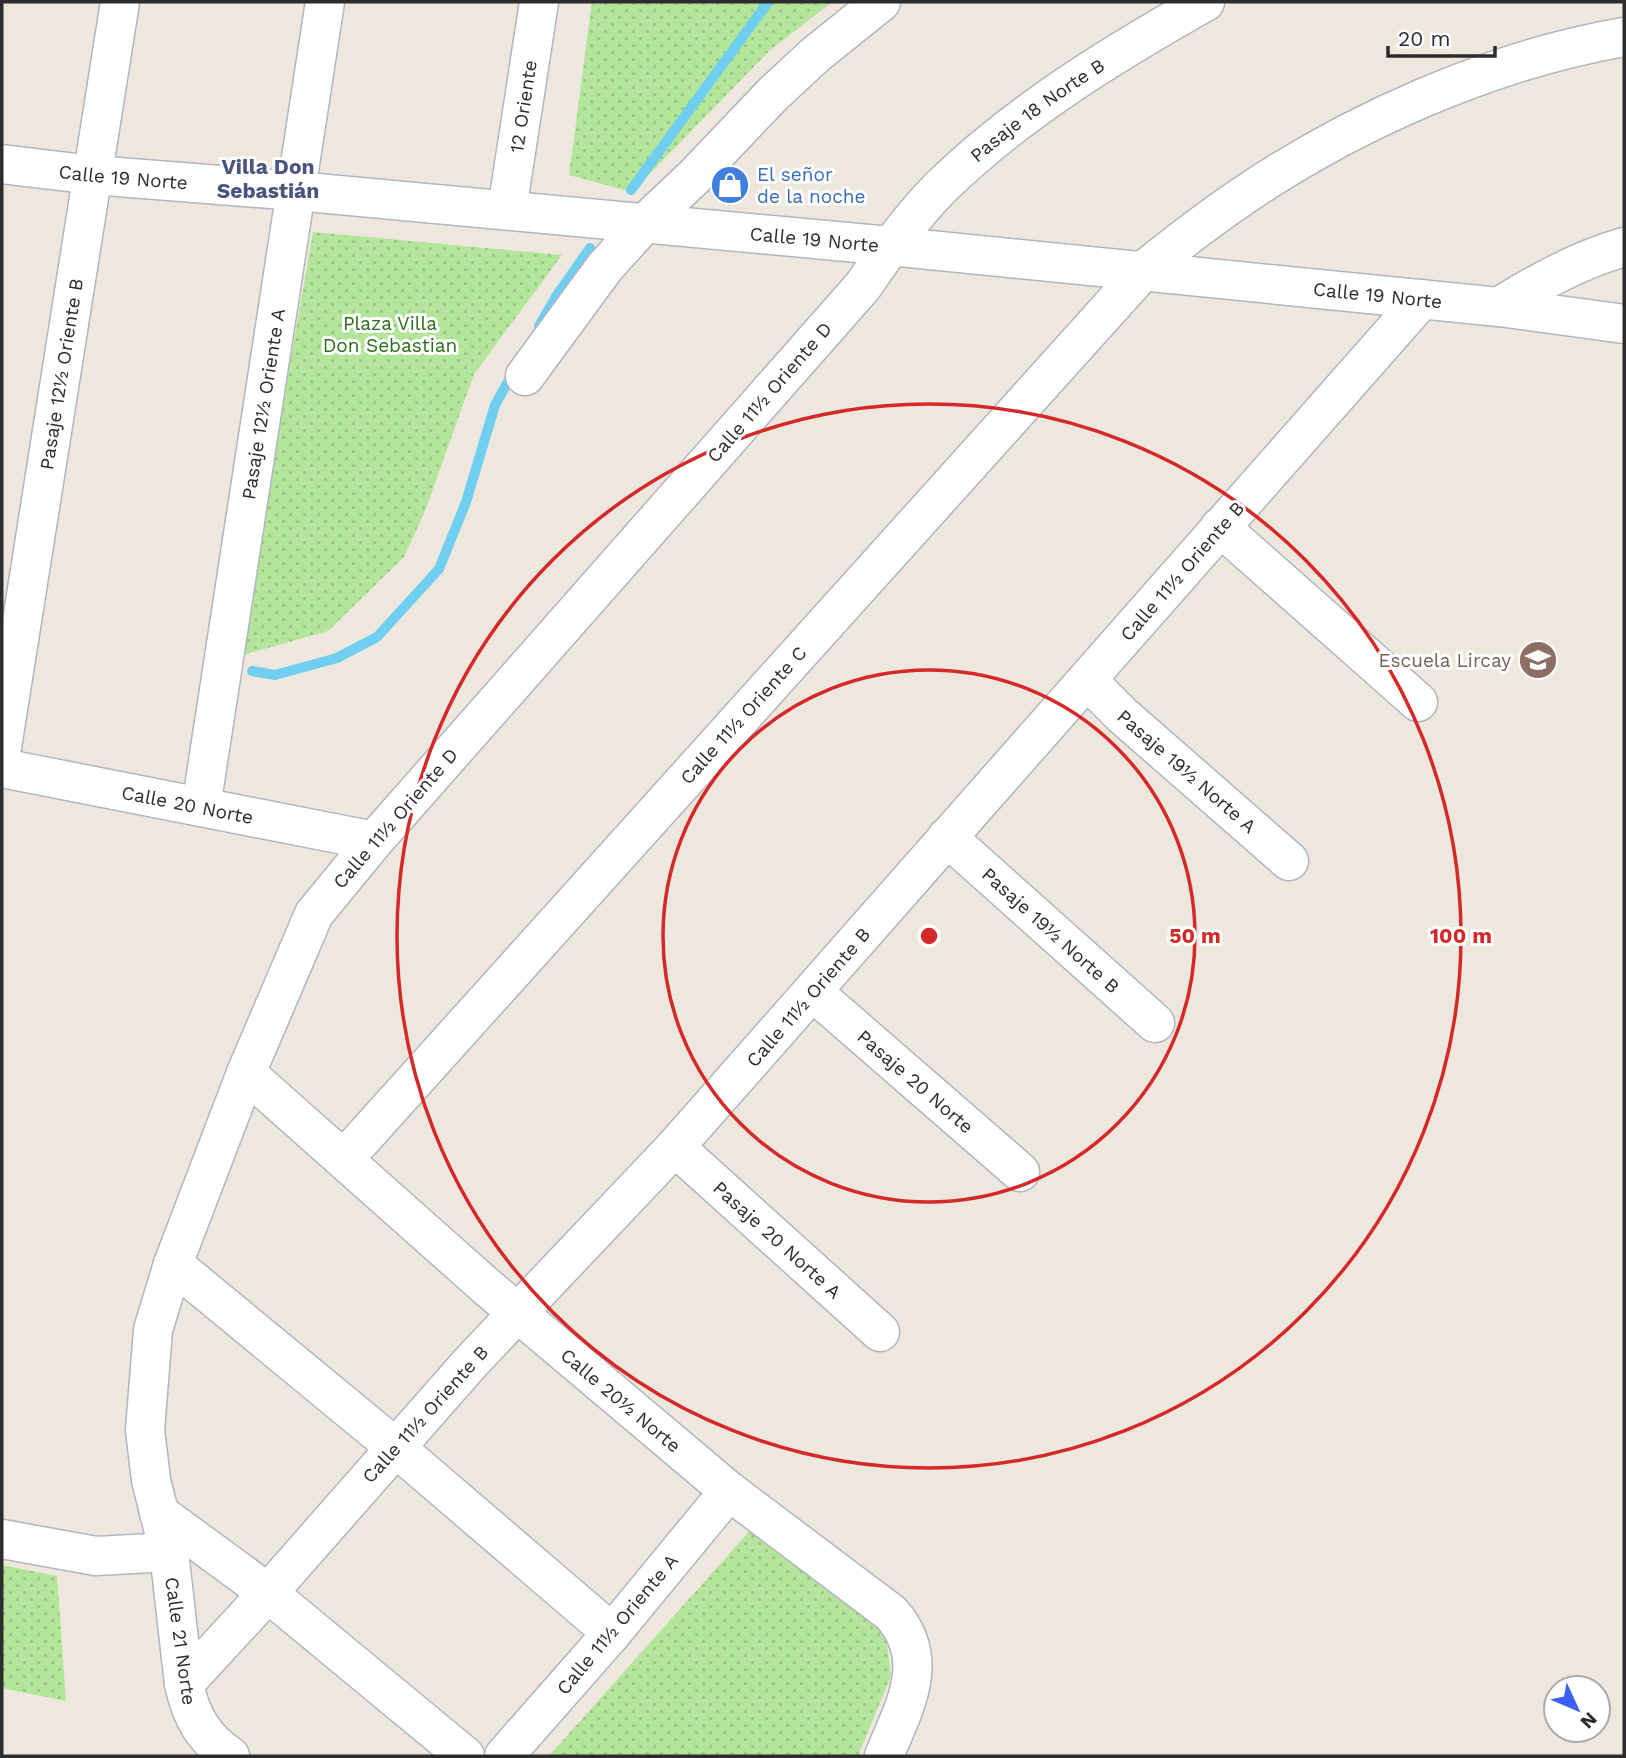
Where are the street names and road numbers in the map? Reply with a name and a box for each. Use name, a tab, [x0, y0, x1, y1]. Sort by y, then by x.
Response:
street label: Pasaje 18 Norte B	[965, 54, 1109, 167]
street label: 12 Oriente	[505, 58, 542, 154]
street label: Calle 19 Norte	[57, 160, 189, 194]
street label: Calle 19 Norte	[749, 222, 880, 257]
street label: Pasaje 12½ Oriente B	[35, 277, 88, 472]
street label: Calle 19 Norte	[1312, 277, 1443, 313]
street label: Pasaje 12½ Oriente A	[237, 306, 290, 501]
street label: Calle 11½ Oriente D	[702, 317, 837, 467]
street label: Calle 11½ Oriente B	[1116, 497, 1249, 646]
street label: Calle 11½ Oriente C	[675, 642, 811, 789]
street label: Pasaje 19½ Norte A	[1112, 705, 1261, 838]
street label: Calle 11½ Oriente D	[328, 743, 463, 893]
street label: Calle 20 Norte	[120, 781, 255, 829]
street label: Pasaje 19½ Norte B	[977, 863, 1124, 998]
street label: Calle 11½ Oriente B	[742, 923, 875, 1072]
street label: Pasaje 20 Norte	[853, 1025, 978, 1138]
street label: Pasaje 20 Norte A	[708, 1176, 846, 1304]
street label: Calle 11½ Oriente B	[357, 1341, 493, 1488]
street label: Calle 20½ Norte	[556, 1343, 685, 1457]
street label: Calle 11½ Oriente A	[552, 1549, 683, 1699]
street label: Calle 21 Norte	[160, 1576, 201, 1707]

